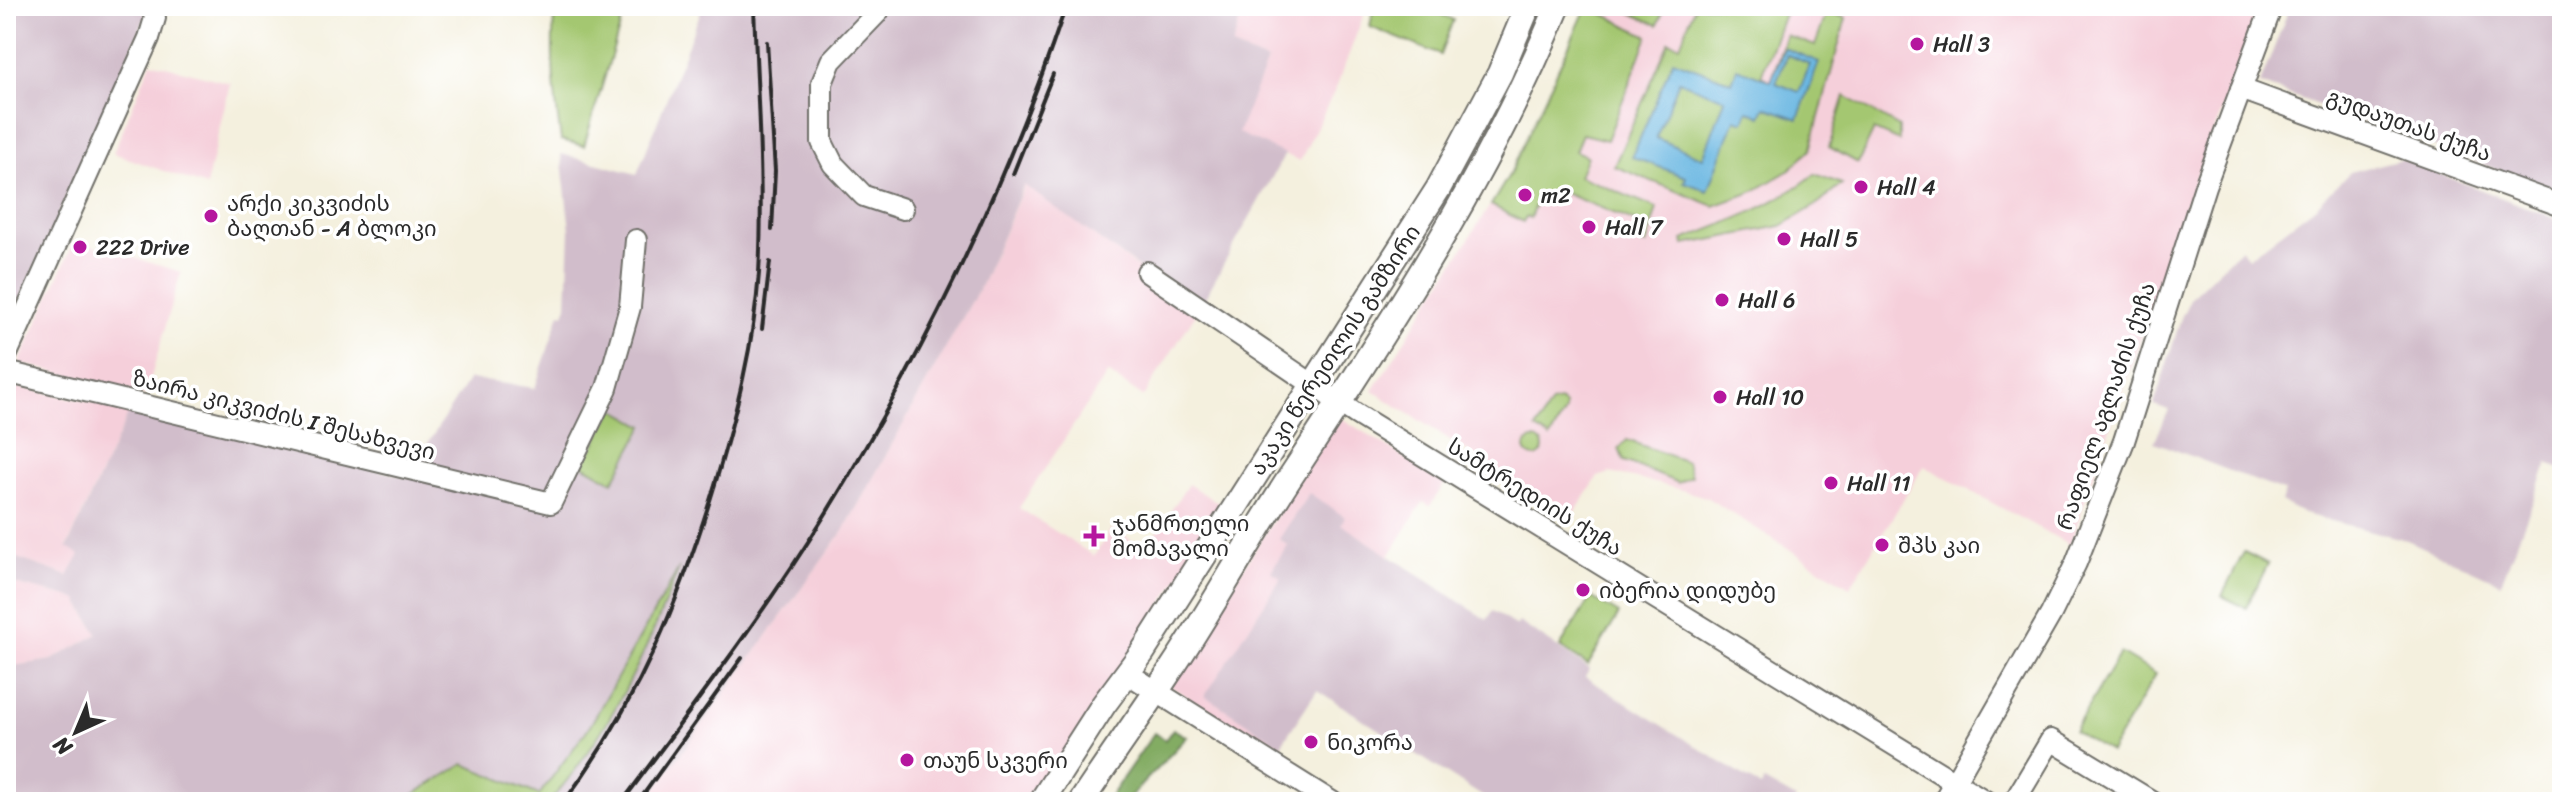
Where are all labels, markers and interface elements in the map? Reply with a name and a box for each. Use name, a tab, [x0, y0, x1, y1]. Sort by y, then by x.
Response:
place label: Hall 3	[1933, 25, 1990, 64]
marker: Hall 3	[1908, 35, 1926, 53]
street label: გუდაუთას ქუჩა	[2321, 77, 2497, 173]
place label: Hall 4	[1877, 168, 1936, 207]
place label: m2	[1541, 176, 1571, 215]
marker: Hall 4	[1852, 178, 1870, 196]
place label: არქი კიკვიძის ბაღთან - A ბლოკი	[227, 184, 437, 248]
marker: m2	[1516, 186, 1534, 204]
marker: არქი კიკვიძის ბაღთან - A ბლოკი	[202, 207, 220, 225]
place label: Hall 7	[1605, 208, 1664, 247]
street label: აკაკი წერეთლის გამზირი	[1239, 216, 1431, 484]
marker: Hall 7	[1580, 218, 1598, 236]
place label: Hall 5	[1800, 220, 1858, 259]
place label: 222 Drive	[96, 228, 190, 267]
marker: Hall 5	[1775, 230, 1793, 248]
marker: 222 Drive	[71, 238, 89, 256]
street label: რაფიელ აგლაძის ქუჩა	[2045, 277, 2167, 535]
place label: Hall 6	[1738, 281, 1795, 320]
marker: Hall 6	[1713, 291, 1731, 309]
street label: ზაირა კიკვიძის I შესახვევი	[128, 358, 440, 472]
place label: Hall 10	[1736, 378, 1804, 417]
marker: Hall 10	[1711, 388, 1729, 406]
street label: სამტრედიის ქუჩა	[1440, 427, 1630, 567]
place label: Hall 11	[1847, 464, 1911, 503]
marker: Hall 11	[1822, 474, 1840, 492]
place label: ჯანმრთელი მომავალი	[1112, 504, 1250, 568]
marker: ჯანმრთელი მომავალი	[1083, 525, 1105, 547]
place label: შპს კაი	[1898, 526, 1980, 565]
marker: შპს კაი	[1873, 536, 1891, 554]
place label: იბერია დიდუბე	[1599, 571, 1776, 610]
marker: იბერია დიდუბე	[1574, 581, 1592, 599]
north arrow	[36, 692, 116, 772]
place label: ნიკორა	[1327, 723, 1413, 762]
text: N	[43, 726, 82, 766]
marker: ნიკორა	[1302, 733, 1320, 751]
place label: თაუნ სკვერი	[923, 741, 1068, 780]
marker: თაუნ სკვერი	[898, 751, 916, 769]

